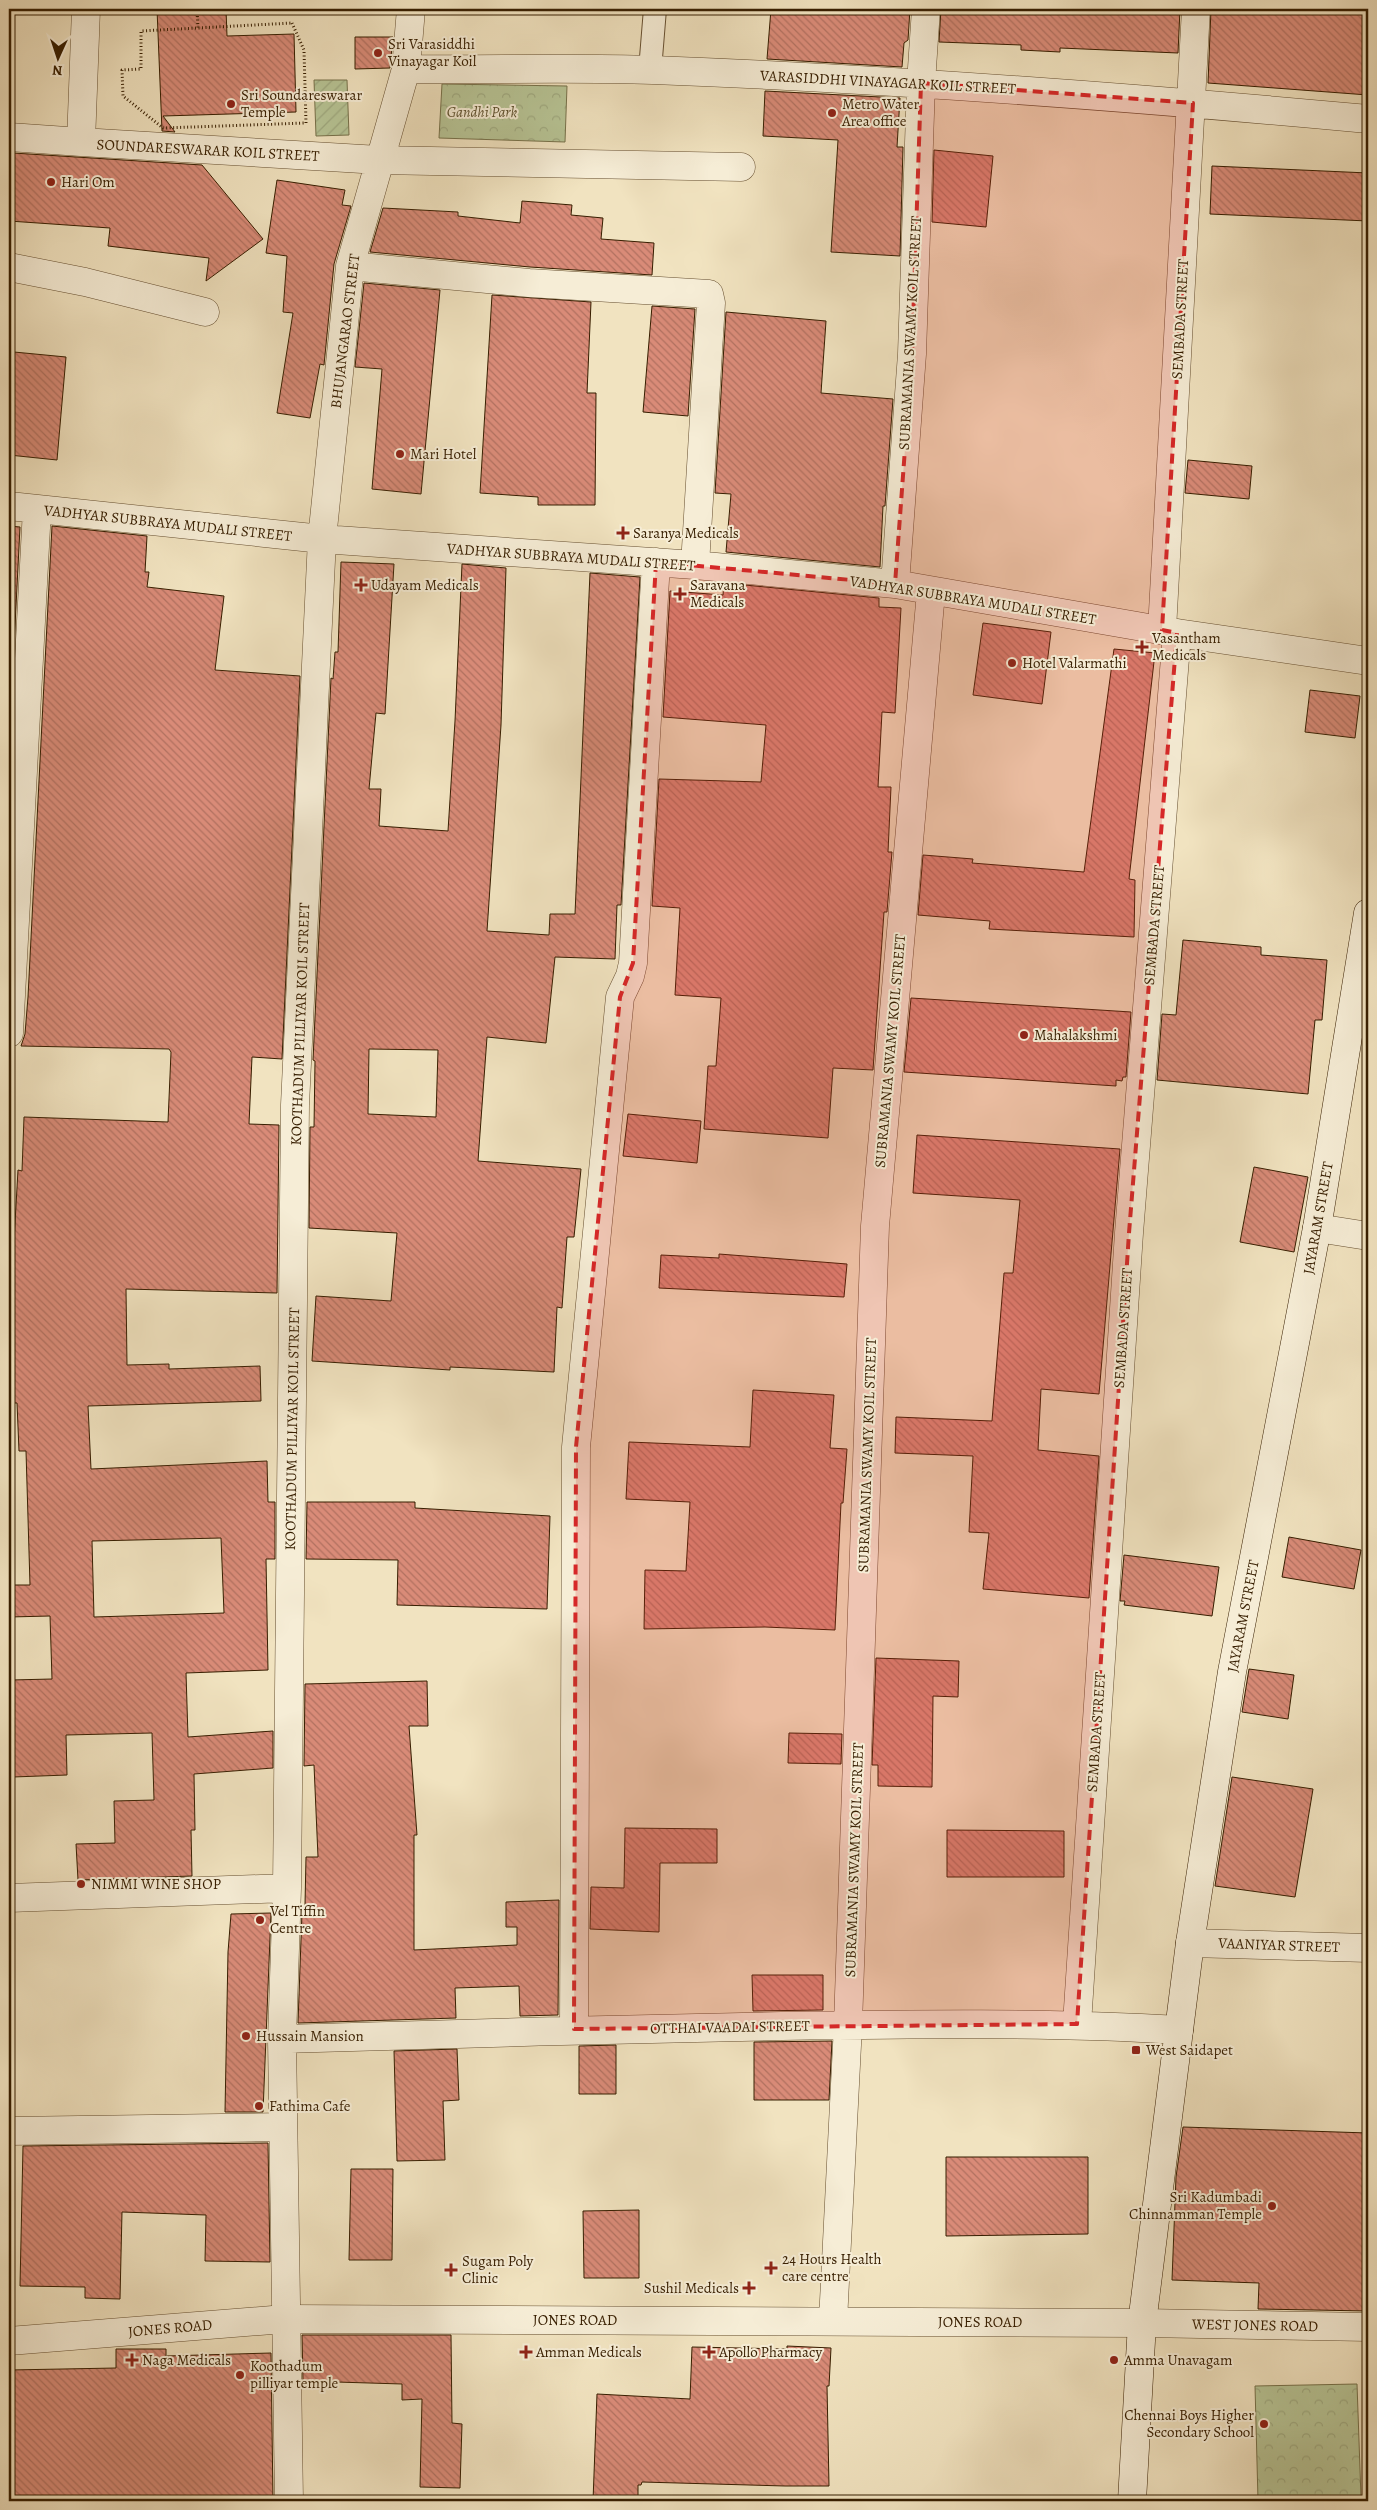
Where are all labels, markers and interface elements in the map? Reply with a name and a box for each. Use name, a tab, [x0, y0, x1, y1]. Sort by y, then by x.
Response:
north arrow	[32, 32, 82, 82]
place label: Sri Varasiddhi Vinayagar Koil	[387, 34, 477, 71]
marker: Sri Varasiddhi Vinayagar Koil	[372, 47, 384, 59]
text: N	[52, 61, 63, 80]
street label: VARASIDDHI VINAYAGAR KOIL STREET	[758, 65, 1017, 99]
place label: Sri Soundareswarar Temple	[241, 85, 363, 122]
place label: Metro Water Area office	[841, 94, 920, 131]
marker: Sri Soundareswarar Temple	[225, 98, 237, 110]
park label: Gandhi Park	[447, 102, 518, 122]
marker: Metro Water Area office	[826, 107, 838, 119]
street label: SOUNDARESWARAR KOIL STREET	[96, 134, 321, 166]
place label: Hari Om	[61, 172, 115, 192]
marker: Hari Om	[45, 176, 57, 188]
street label: SUBRAMANIA SWAMY KOIL STREET	[894, 214, 926, 451]
street label: BHUJANGARAO STREET	[326, 252, 365, 410]
street label: SEMBADA STREET	[1167, 257, 1193, 380]
place label: Mari Hotel	[410, 444, 477, 464]
marker: Mari Hotel	[394, 448, 406, 460]
street label: VADHYAR SUBBRAYA MUDALI STREET	[42, 500, 294, 546]
place label: Saranya Medicals	[633, 523, 739, 543]
marker: Saranya Medicals	[617, 527, 629, 539]
street label: VADHYAR SUBBRAYA MUDALI STREET	[445, 538, 697, 576]
street label: VADHYAR SUBBRAYA MUDALI STREET	[847, 570, 1098, 629]
place label: Udayam Medicals	[371, 575, 479, 595]
place label: Saravana Medicals	[690, 575, 746, 612]
marker: Udayam Medicals	[355, 579, 367, 591]
marker: Saravana Medicals	[674, 588, 686, 600]
place label: Vasantham Medicals	[1151, 628, 1221, 665]
marker: Vasantham Medicals	[1136, 641, 1148, 653]
place label: Hotel Valarmathi	[1022, 653, 1127, 673]
marker: Hotel Valarmathi	[1006, 657, 1018, 669]
street label: SEMBADA STREET	[1139, 863, 1169, 986]
street label: KOOTHADUM PILLIYAR KOIL STREET	[286, 901, 314, 1146]
street label: SUBRAMANIA SWAMY KOIL STREET	[870, 932, 910, 1169]
place label: Mahalakshmi	[1034, 1025, 1117, 1045]
marker: Mahalakshmi	[1018, 1029, 1030, 1041]
street label: JAYARAM STREET	[1298, 1159, 1338, 1276]
street label: SEMBADA STREET	[1109, 1266, 1137, 1389]
street label: KOOTHADUM PILLIYAR KOIL STREET	[280, 1306, 304, 1551]
street label: SUBRAMANIA SWAMY KOIL STREET	[853, 1337, 881, 1573]
street label: JAYARAM STREET	[1222, 1557, 1264, 1674]
street label: SEMBADA STREET	[1082, 1670, 1110, 1793]
street label: SUBRAMANIA SWAMY KOIL STREET	[840, 1742, 868, 1978]
place label: NIMMI WINE SHOP	[91, 1874, 221, 1894]
marker: NIMMI WINE SHOP	[75, 1878, 87, 1890]
place label: Vel Tiffin Centre	[269, 1901, 325, 1938]
marker: Vel Tiffin Centre	[254, 1914, 266, 1926]
street label: VAANIYAR STREET	[1217, 1933, 1341, 1957]
street label: OTTHAI VAADAI STREET	[650, 2016, 811, 2038]
place label: Hussain Mansion	[256, 2026, 364, 2046]
marker: Hussain Mansion	[240, 2030, 252, 2042]
place label: West Saidapet	[1145, 2040, 1233, 2060]
marker: West Saidapet	[1130, 2044, 1142, 2056]
place label: Fathima Cafe	[269, 2096, 351, 2116]
marker: Fathima Cafe	[253, 2100, 265, 2112]
place label: Sri Kadumbadi Chinnamman Temple	[1129, 2187, 1262, 2224]
marker: Sri Kadumbadi Chinnamman Temple	[1266, 2200, 1278, 2212]
place label: 24 Hours Health care centre	[782, 2249, 882, 2286]
place label: Sugam Poly Clinic	[462, 2251, 534, 2288]
marker: 24 Hours Health care centre	[764, 2261, 778, 2275]
marker: Sugam Poly Clinic	[444, 2263, 458, 2277]
place label: Sushil Medicals	[644, 2278, 739, 2298]
marker: Sushil Medicals	[743, 2282, 755, 2294]
street label: JONES ROAD	[533, 2310, 617, 2330]
street label: JONES ROAD	[938, 2312, 1022, 2332]
street label: JONES ROAD	[127, 2314, 213, 2342]
street label: WEST JONES ROAD	[1191, 2314, 1318, 2336]
place label: Amman Medicals	[535, 2342, 642, 2362]
place label: Apollo Pharmacy	[718, 2342, 822, 2362]
marker: Amman Medicals	[520, 2346, 532, 2358]
marker: Apollo Pharmacy	[703, 2346, 715, 2358]
place label: Naga Medicals	[142, 2350, 231, 2370]
place label: Amma Unavagam	[1123, 2350, 1233, 2370]
marker: Naga Medicals	[126, 2354, 138, 2366]
marker: Amma Unavagam	[1108, 2354, 1120, 2366]
place label: Koothadum pilliyar temple	[250, 2356, 339, 2393]
marker: Koothadum pilliyar temple	[234, 2369, 246, 2381]
place label: Chennai Boys Higher Secondary School	[1124, 2405, 1254, 2442]
marker: Chennai Boys Higher Secondary School	[1258, 2418, 1270, 2430]

